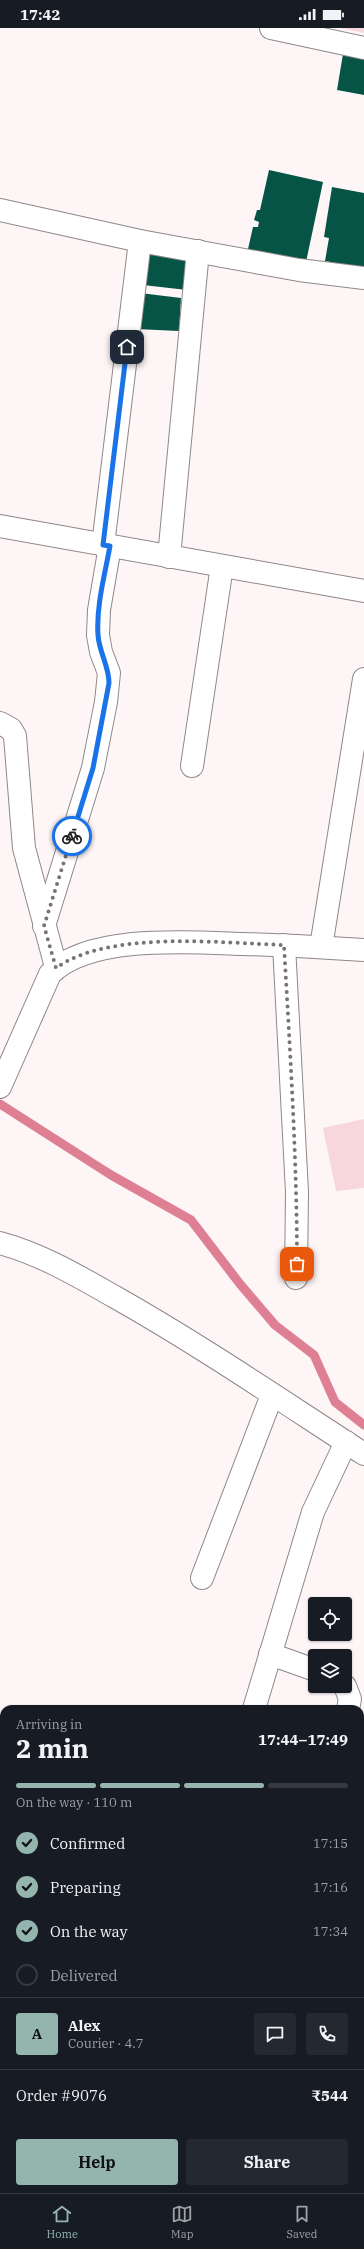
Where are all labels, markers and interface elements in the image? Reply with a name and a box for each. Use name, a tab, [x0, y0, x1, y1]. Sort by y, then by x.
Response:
text: 17:42	[20, 5, 61, 24]
pin	[110, 330, 144, 364]
icon: home	[116, 336, 138, 358]
courier	[52, 816, 92, 856]
icon: bike	[61, 825, 83, 847]
pin	[280, 1247, 314, 1281]
icon: bag	[286, 1253, 308, 1275]
map controls	[308, 1597, 352, 1693]
button: locate	[308, 1597, 352, 1641]
button: layers	[308, 1649, 352, 1693]
text: Arriving in	[16, 1716, 82, 1733]
text: 17:44–17:49	[258, 1730, 348, 1749]
text: 2 min	[16, 1731, 89, 1765]
text: On the way · 110 m	[16, 1794, 132, 1811]
icon: check	[16, 1832, 38, 1854]
text: Confirmed	[50, 1834, 125, 1853]
text: 17:15	[313, 1835, 348, 1852]
icon: check	[16, 1876, 38, 1898]
text: Preparing	[50, 1878, 121, 1897]
text: 17:16	[313, 1879, 348, 1896]
icon: check	[16, 1920, 38, 1942]
text: On the way	[50, 1922, 128, 1941]
text: 17:34	[313, 1923, 348, 1940]
text: Delivered	[50, 1966, 118, 1985]
button: chat	[254, 2013, 296, 2055]
button: phone	[306, 2013, 348, 2055]
text: Alex	[68, 2016, 100, 2035]
text: A	[32, 2024, 42, 2043]
text: Courier · 4.7	[68, 2035, 144, 2052]
text: Order #9076	[16, 2086, 107, 2105]
text: ₹544	[311, 2086, 348, 2105]
button: Help	[16, 2139, 178, 2185]
button: Share	[186, 2139, 348, 2185]
tab: Home	[47, 2203, 78, 2241]
tab: Map	[171, 2203, 193, 2241]
tab: Saved	[287, 2203, 317, 2241]

